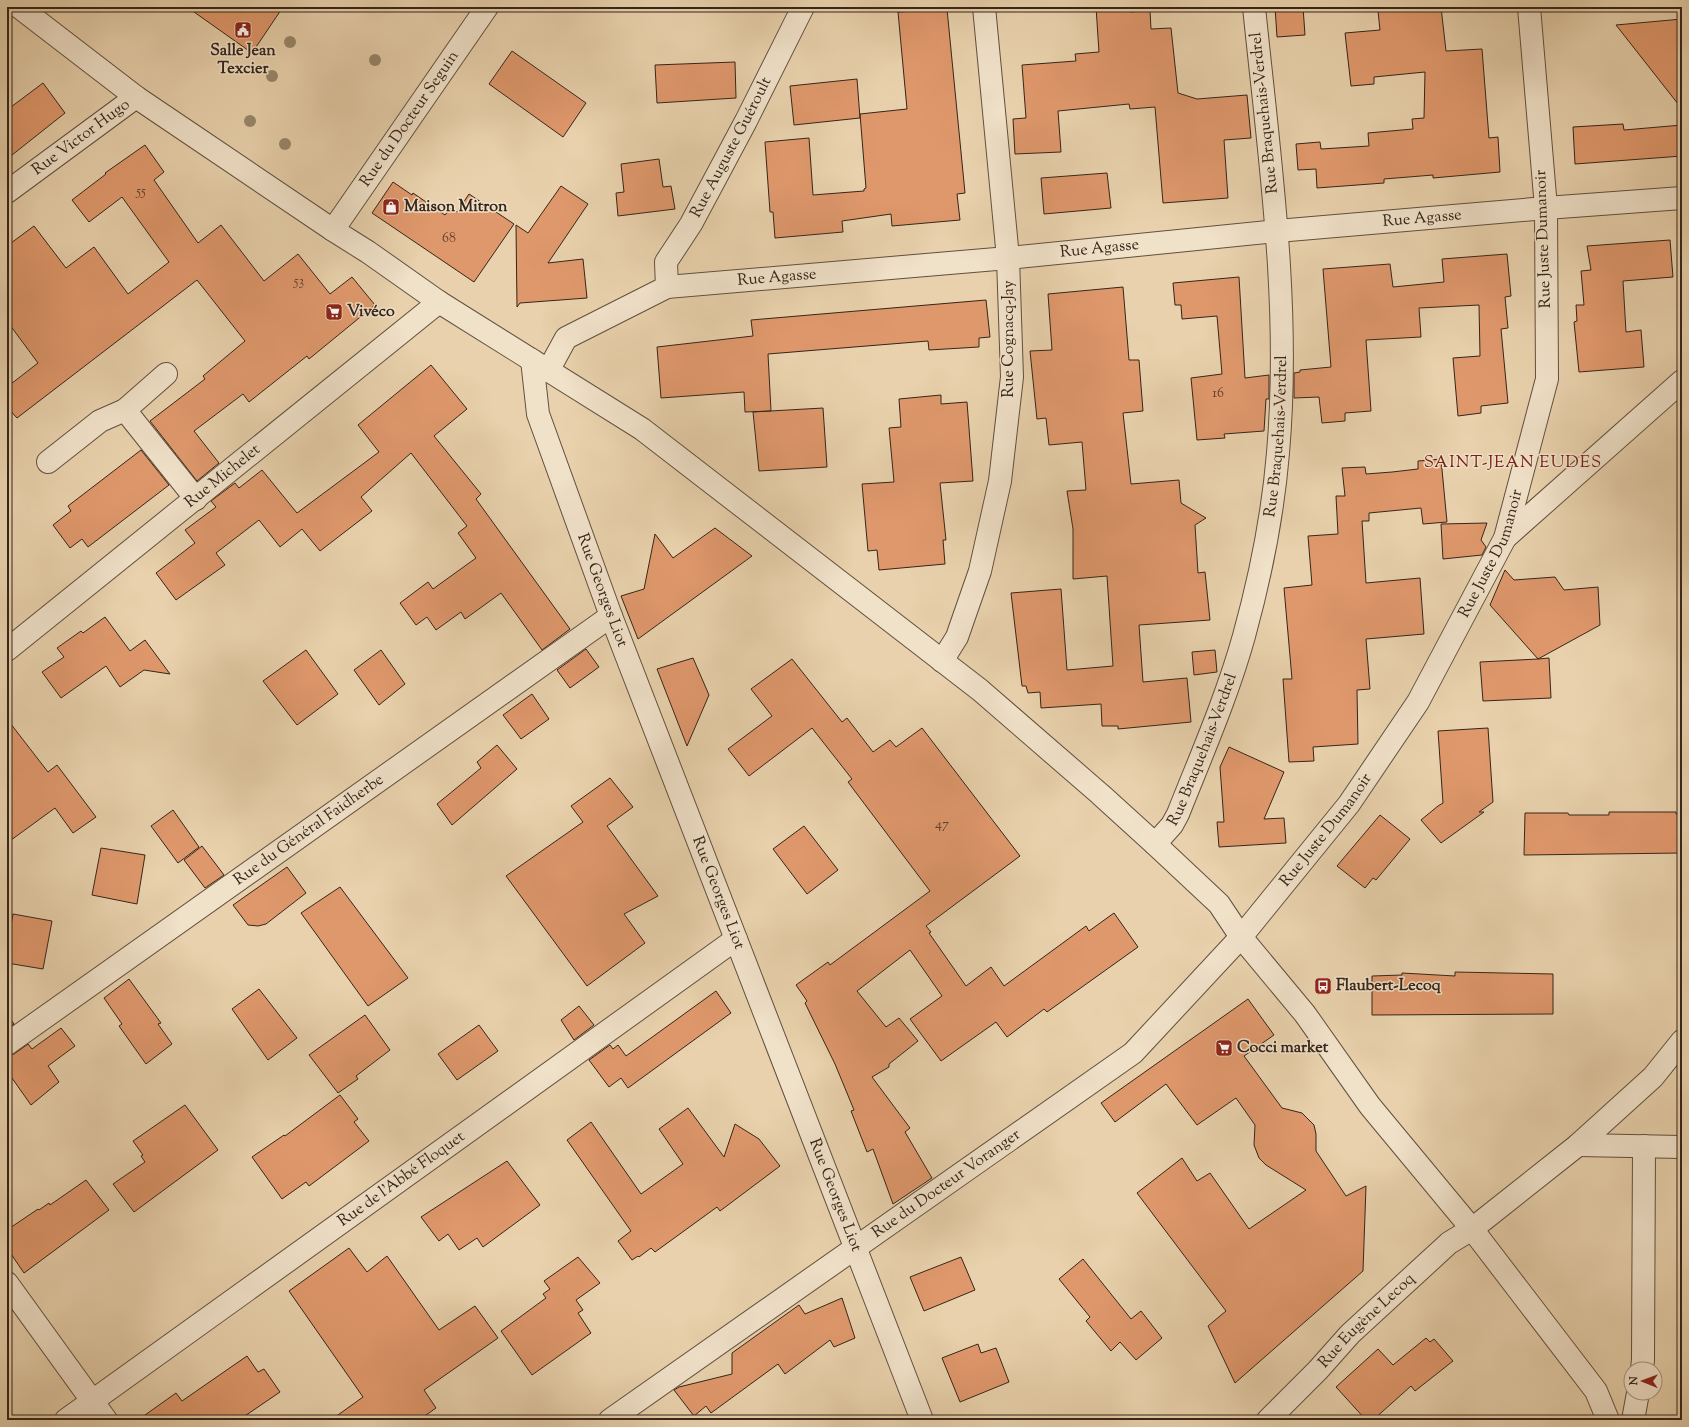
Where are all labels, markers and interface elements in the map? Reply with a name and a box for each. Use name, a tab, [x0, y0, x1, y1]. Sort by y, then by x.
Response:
public building icon: Salle Jean Texcier	[233, 20, 253, 40]
street label: Rue Braquehais-Verdrel	[1245, 31, 1285, 195]
place label: Salle Jean Texcier	[210, 40, 276, 81]
street label: Rue du Docteur Seguin	[355, 46, 465, 192]
street label: Rue Auguste Guéroult	[685, 73, 778, 222]
street label: Rue Victor Hugo	[27, 93, 135, 181]
street label: Rue Juste Dumanoir	[1530, 169, 1558, 309]
house number: 55	[135, 182, 146, 202]
place label: Maison Mitron	[404, 196, 508, 219]
shop icon: Maison Mitron	[381, 197, 401, 217]
street label: Rue Agasse	[1382, 204, 1463, 233]
house number: 68	[442, 229, 456, 249]
street label: Rue Agasse	[1059, 233, 1140, 264]
street label: Rue Agasse	[736, 263, 817, 292]
house number: 53	[293, 272, 305, 292]
street label: Rue Cognacq-Jay	[998, 280, 1021, 398]
place label: Vivéco	[347, 301, 395, 324]
supermarket icon: Vivéco	[324, 302, 344, 322]
street label: Rue Braquehais-Verdrel	[1259, 355, 1293, 519]
house number: 16	[1212, 384, 1224, 404]
street label: Rue Michelet	[180, 438, 266, 514]
district label: SAINT-JEAN EUDES	[1424, 451, 1602, 475]
street label: Rue Juste Dumanoir	[1453, 487, 1529, 622]
street label: Rue Georges Liot	[571, 530, 634, 651]
street label: Rue Braquehais-Verdrel	[1162, 670, 1243, 830]
street label: Rue du Général Faidherbe	[229, 769, 389, 891]
street label: Rue Juste Dumanoir	[1274, 769, 1378, 892]
house number: 47	[935, 815, 949, 835]
street label: Rue Georges Liot	[686, 833, 751, 953]
place label: Flaubert-Lecoq	[1336, 975, 1442, 998]
bus stop icon: Flaubert-Lecoq	[1313, 976, 1333, 996]
place label: Cocci market	[1237, 1037, 1329, 1060]
supermarket icon: Cocci market	[1214, 1038, 1234, 1058]
street label: Rue du Docteur Voranger	[867, 1124, 1025, 1244]
street label: Rue de l'Abbé Floquet	[333, 1125, 470, 1233]
street label: Rue Georges Liot	[803, 1135, 867, 1256]
street label: Rue Eugène Lecoq	[1313, 1268, 1420, 1374]
north arrow	[1623, 1361, 1663, 1401]
text: N	[1626, 1376, 1642, 1386]

